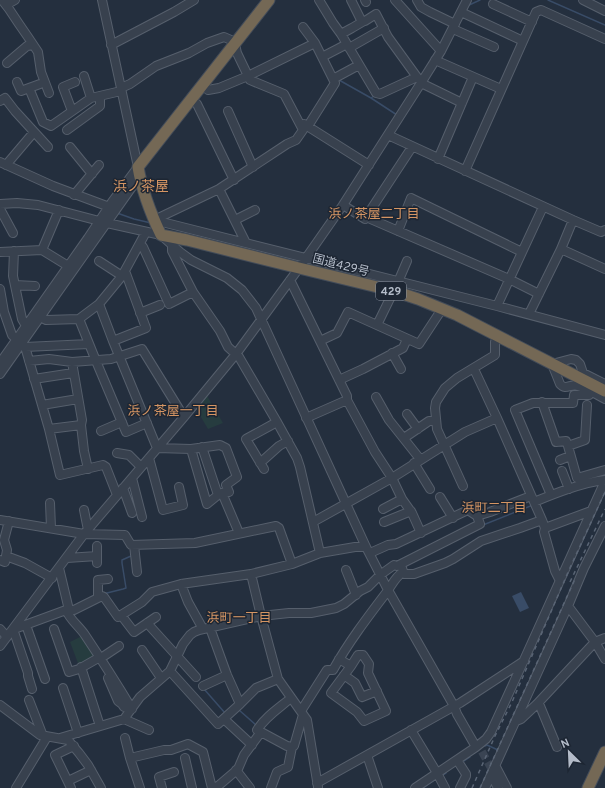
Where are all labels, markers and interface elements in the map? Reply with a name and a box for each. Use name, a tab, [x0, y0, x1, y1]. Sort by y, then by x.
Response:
district label: 浜ノ茶屋	[113, 179, 169, 196]
district label: 浜ノ茶屋二丁目	[328, 207, 420, 223]
street label: 国道429号	[311, 251, 371, 281]
road number: 429	[376, 282, 406, 300]
district label: 浜ノ茶屋一丁目	[127, 404, 219, 420]
district label: 浜町二丁目	[461, 501, 527, 517]
district label: 浜町一丁目	[206, 611, 272, 627]
north arrow	[549, 732, 589, 772]
text: N	[559, 736, 572, 752]

